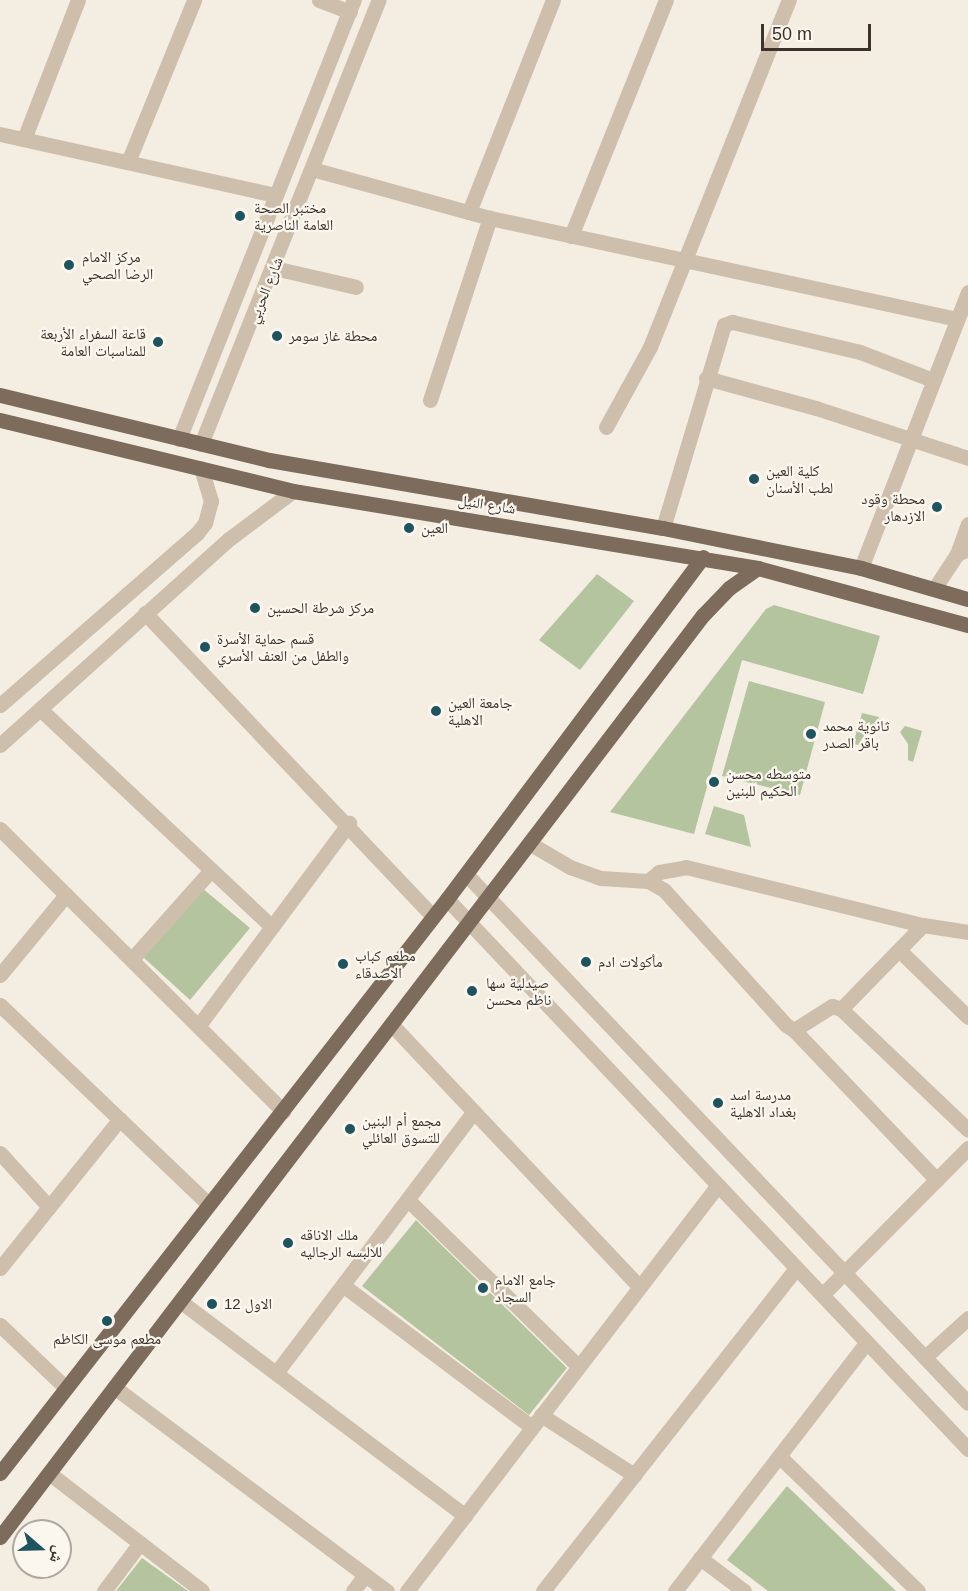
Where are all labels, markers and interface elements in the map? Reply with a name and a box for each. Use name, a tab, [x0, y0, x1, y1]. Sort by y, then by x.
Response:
scale bar	[764, 12, 874, 50]
text: 50 m	[772, 24, 812, 44]
place label: مختبر الصحة العامة الناصرية	[254, 198, 333, 233]
marker: مختبر الصحة العامة الناصرية	[231, 207, 249, 225]
place label: مركز الامام الرضا الصحي	[82, 247, 153, 282]
street label: شارع الحربي	[244, 254, 286, 326]
marker: مركز الامام الرضا الصحي	[60, 256, 78, 274]
place label: قاعة السفراء الأربعة للمناسبات العامة	[40, 324, 146, 359]
place label: محطة غاز سومر	[289, 327, 377, 345]
marker: محطة غاز سومر	[270, 329, 284, 343]
marker: قاعة السفراء الأربعة للمناسبات العامة	[151, 335, 165, 349]
place label: كلية العين لطب الأسنان	[766, 461, 833, 496]
marker: كلية العين لطب الأسنان	[747, 472, 761, 486]
place label: محطة وقود الازدهار	[861, 489, 925, 524]
street label: شارع النيل	[457, 491, 517, 517]
marker: محطة وقود الازدهار	[930, 500, 944, 514]
place label: العين	[421, 519, 448, 537]
marker: العين	[402, 521, 416, 535]
place label: مركز شرطة الحسين	[267, 599, 374, 617]
marker: مركز شرطة الحسين	[248, 601, 262, 615]
place label: قسم حماية الأسرة والطفل من العنف الأسري	[217, 629, 349, 664]
marker: قسم حماية الأسرة والطفل من العنف الأسري	[198, 640, 212, 654]
place label: جامعة العين الاهلية	[448, 693, 512, 728]
marker: جامعة العين الاهلية	[429, 704, 443, 718]
place label: ثانوية محمد باقر الصدر	[823, 716, 889, 751]
marker: ثانوية محمد باقر الصدر	[804, 727, 818, 741]
place label: متوسطه محسن الحكيم للبنين	[726, 764, 811, 799]
marker: متوسطه محسن الحكيم للبنين	[707, 775, 721, 789]
place label: مطعم كباب الاصدقاء	[355, 946, 416, 981]
place label: مأكولات ادم	[598, 953, 663, 971]
marker: مأكولات ادم	[579, 955, 593, 969]
marker: مطعم كباب الاصدقاء	[336, 957, 350, 971]
place label: صيدلية سها ناظم محسن	[486, 973, 551, 1008]
marker: صيدلية سها ناظم محسن	[463, 982, 481, 1000]
place label: مدرسة اسد بغداد الاهلية	[730, 1085, 796, 1120]
marker: مدرسة اسد بغداد الاهلية	[711, 1096, 725, 1110]
place label: مجمع أم البنين للتسوق العائلي	[362, 1111, 441, 1146]
marker: مجمع أم البنين للتسوق العائلي	[343, 1122, 357, 1136]
place label: ملك الاناقه للالبسه الرجاليه	[300, 1225, 382, 1260]
marker: ملك الاناقه للالبسه الرجاليه	[281, 1236, 295, 1250]
place label: جامع الامام السجاد	[495, 1270, 556, 1305]
marker: جامع الامام السجاد	[476, 1281, 490, 1295]
place label: الاول 12	[224, 1295, 272, 1313]
marker: الاول 12	[205, 1297, 219, 1311]
marker: مطعم موسى الكاظم	[100, 1314, 114, 1328]
place label: مطعم موسى الكاظم	[53, 1330, 161, 1348]
north arrow	[12, 1519, 72, 1579]
text: ش	[47, 1544, 68, 1566]

